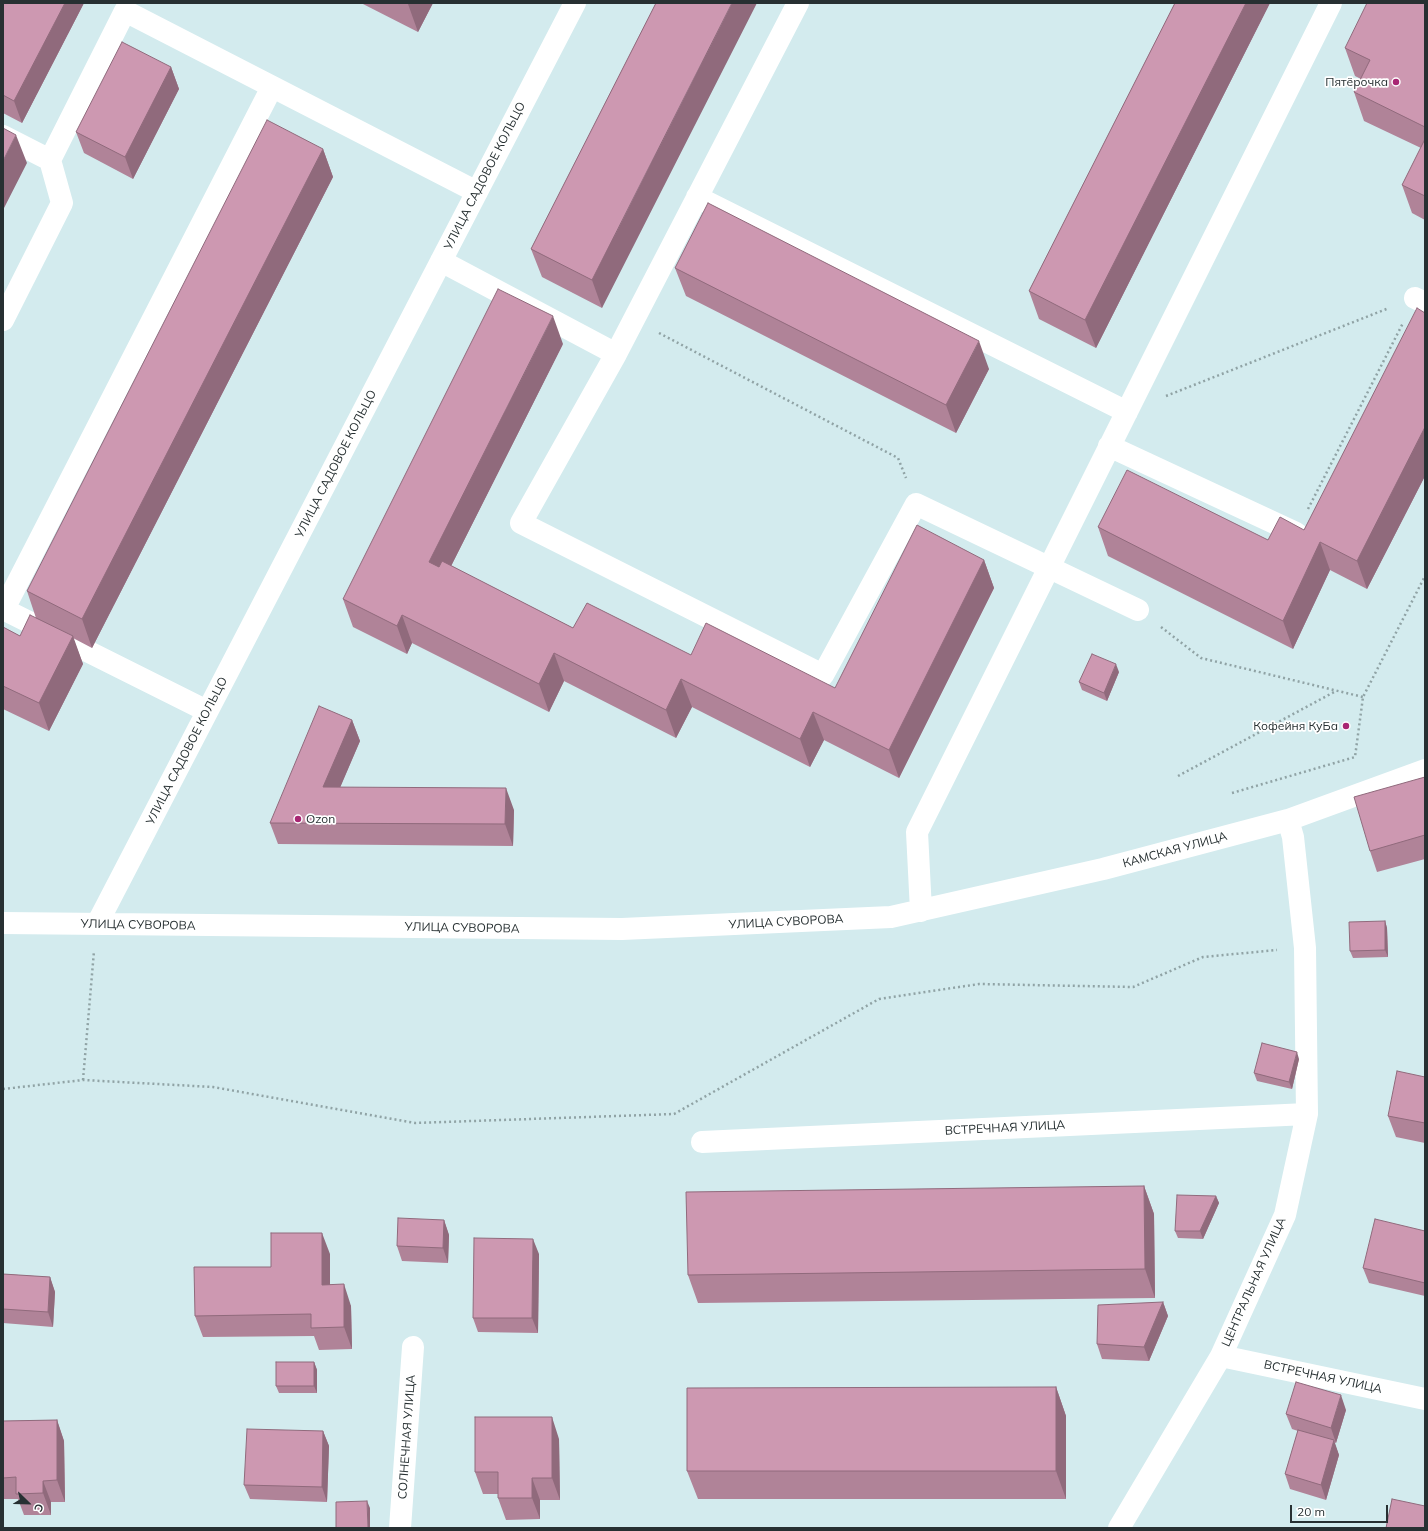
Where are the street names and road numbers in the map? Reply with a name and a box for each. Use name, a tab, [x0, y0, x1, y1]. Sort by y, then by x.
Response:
street label: УЛИЦА САДОВОЕ КОЛЬЦО	[441, 100, 529, 252]
street label: УЛИЦА САДОВОЕ КОЛЬЦО	[292, 388, 380, 540]
street label: УЛИЦА САДОВОЕ КОЛЬЦО	[143, 675, 231, 827]
street label: КАМСКАЯ УЛИЦА	[1121, 829, 1229, 871]
street label: УЛИЦА СУВОРОВА	[728, 912, 844, 932]
street label: УЛИЦА СУВОРОВА	[80, 917, 196, 933]
street label: УЛИЦА СУВОРОВА	[404, 920, 520, 936]
street label: ВСТРЕЧНАЯ УЛИЦА	[944, 1118, 1066, 1138]
street label: ЦЕНТРАЛЬНАЯ УЛИЦА	[1219, 1215, 1289, 1349]
street label: ВСТРЕЧНАЯ УЛИЦА	[1263, 1357, 1383, 1397]
street label: СОЛНЕЧНАЯ УЛИЦА	[395, 1374, 419, 1500]

